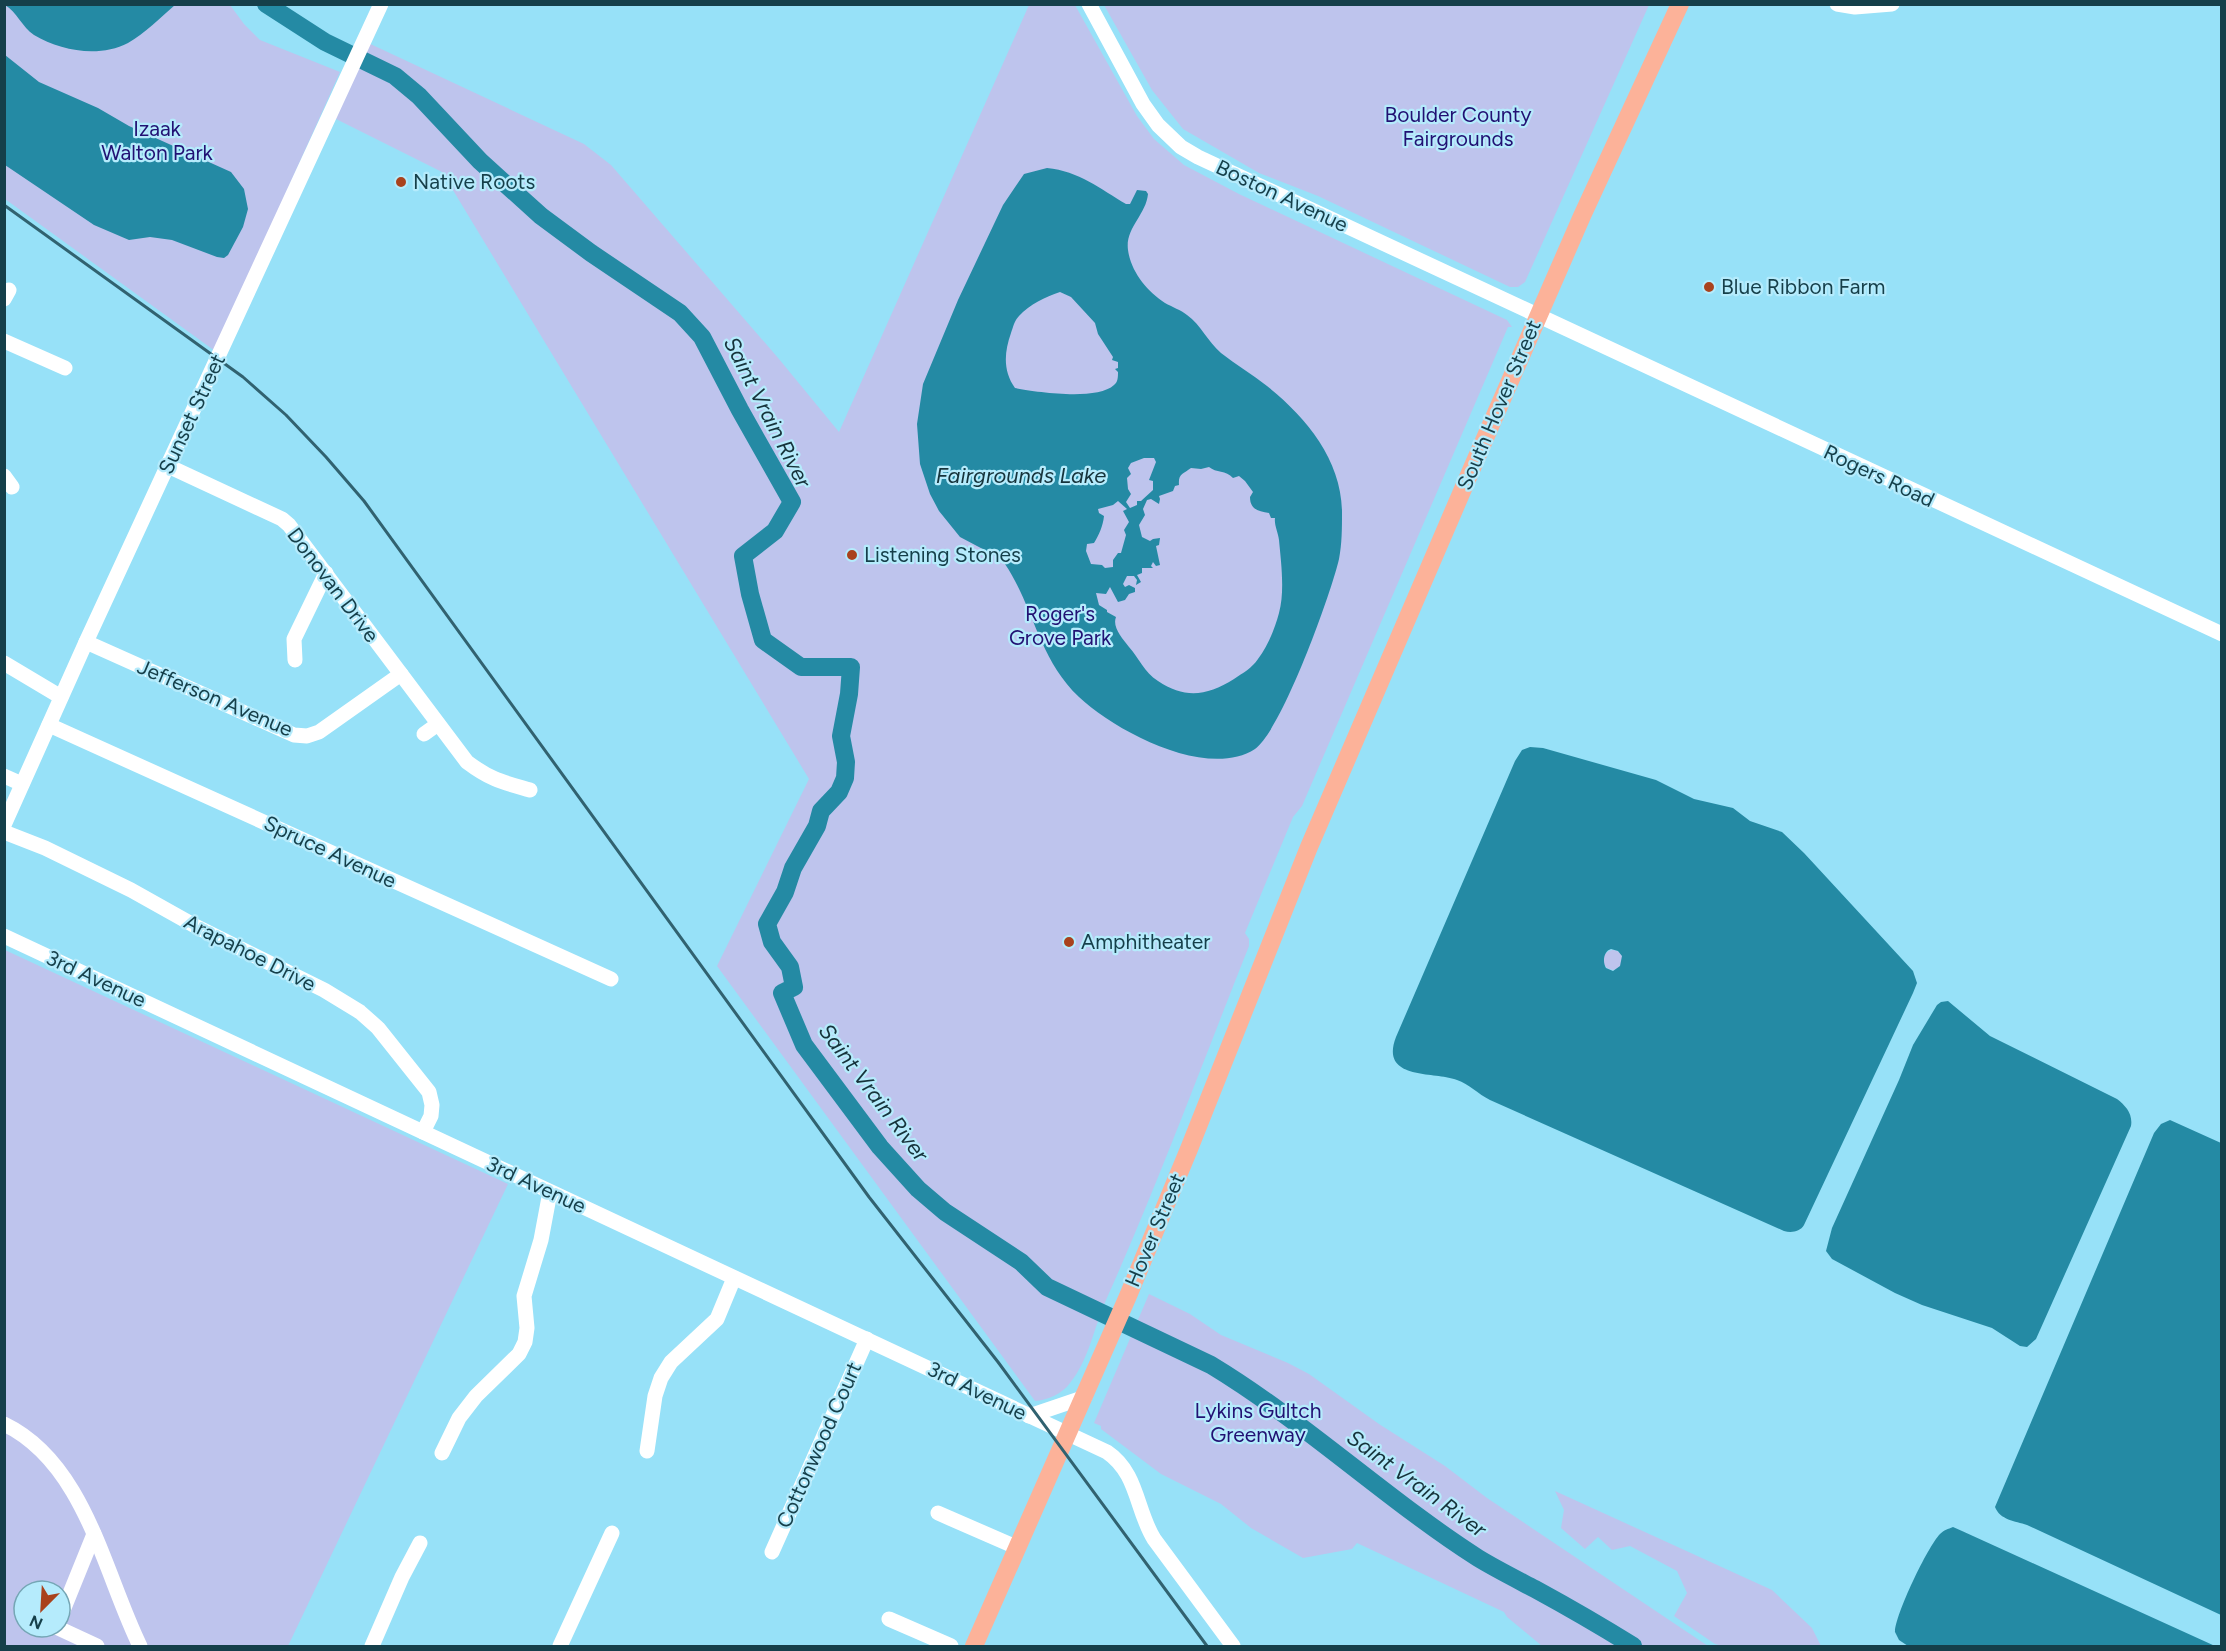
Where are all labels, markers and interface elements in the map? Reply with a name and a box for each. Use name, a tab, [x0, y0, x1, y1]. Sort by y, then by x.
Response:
park label: Boulder County Fairgrounds	[1384, 102, 1532, 151]
park label: Izaak Walton Park	[101, 116, 214, 165]
street label: Boston Avenue	[1212, 154, 1352, 237]
place label: Native Roots	[413, 169, 535, 194]
marker: Native Roots	[394, 175, 408, 189]
place label: Blue Ribbon Farm	[1721, 274, 1886, 299]
marker: Blue Ribbon Farm	[1702, 280, 1716, 294]
street label: South Hover Street	[1451, 316, 1546, 494]
water label: Saint Vrain River	[718, 332, 818, 494]
street label: Sunset Street	[153, 350, 230, 478]
street label: Rogers Road	[1820, 439, 1939, 512]
water label: Fairgrounds Lake	[936, 462, 1106, 489]
street label: Donovan Drive	[282, 522, 385, 647]
place label: Listening Stones	[864, 542, 1021, 567]
marker: Listening Stones	[845, 548, 859, 562]
park label: Roger's Grove Park	[1009, 601, 1112, 650]
street label: Jefferson Avenue	[134, 654, 297, 742]
street label: Spruce Avenue	[260, 810, 400, 893]
street label: Arapahoe Drive	[180, 909, 320, 996]
place label: Amphitheater	[1081, 929, 1210, 954]
marker: Amphitheater	[1062, 935, 1076, 949]
street label: 3rd Avenue	[42, 945, 150, 1012]
water label: Saint Vrain River	[813, 1018, 935, 1168]
street label: 3rd Avenue	[482, 1151, 590, 1218]
street label: Hover Street	[1119, 1169, 1190, 1290]
street label: 3rd Avenue	[924, 1356, 1031, 1425]
street label: Cottonwood Court	[771, 1358, 866, 1532]
park label: Lykins Gultch Greenway	[1195, 1398, 1321, 1447]
water label: Saint Vrain River	[1342, 1424, 1493, 1544]
north arrow	[12, 1579, 72, 1639]
text: N	[27, 1611, 46, 1633]

